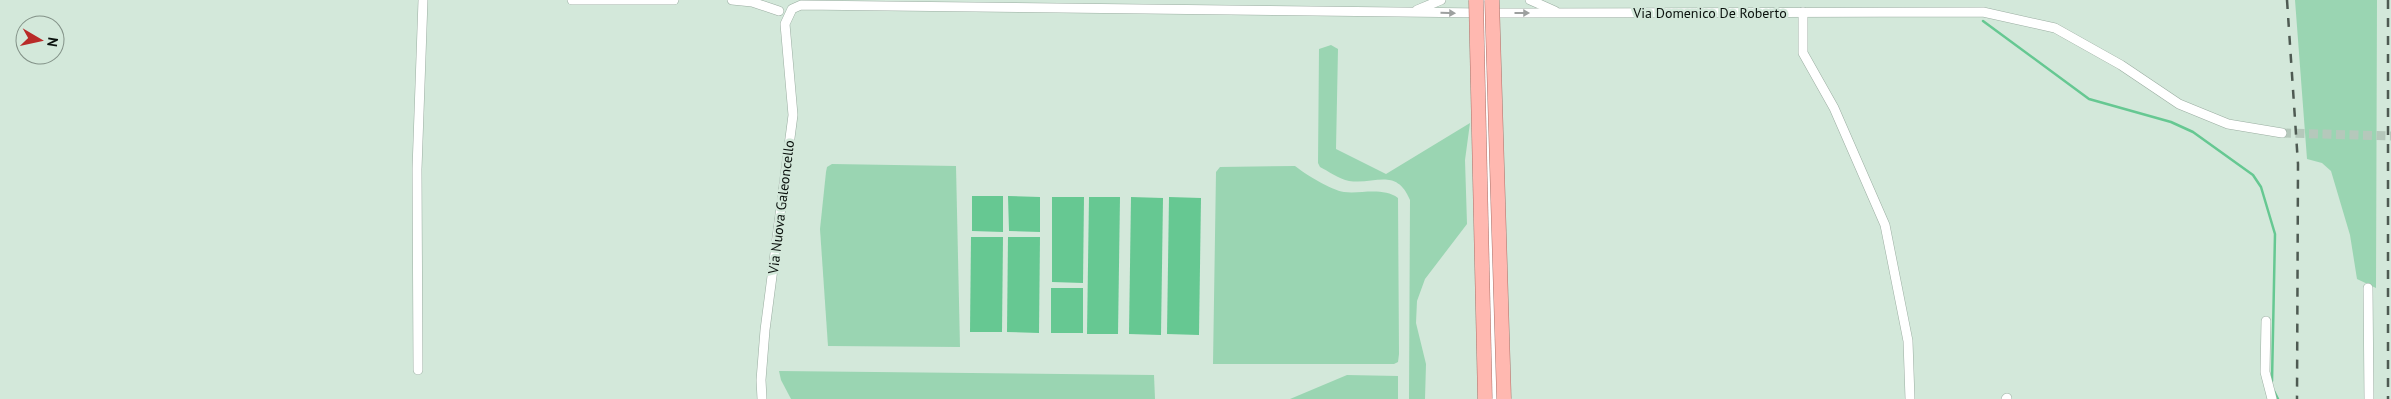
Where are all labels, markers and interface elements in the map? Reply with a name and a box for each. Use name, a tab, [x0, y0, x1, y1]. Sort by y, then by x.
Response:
street label: Via Domenico De Roberto	[1632, 4, 1787, 22]
one-way arrow	[1440, 9, 1456, 17]
one-way arrow	[1514, 9, 1530, 17]
north arrow	[15, 15, 65, 65]
text: N	[43, 36, 62, 48]
street label: Via Nuova Galeoncello	[764, 139, 798, 276]

